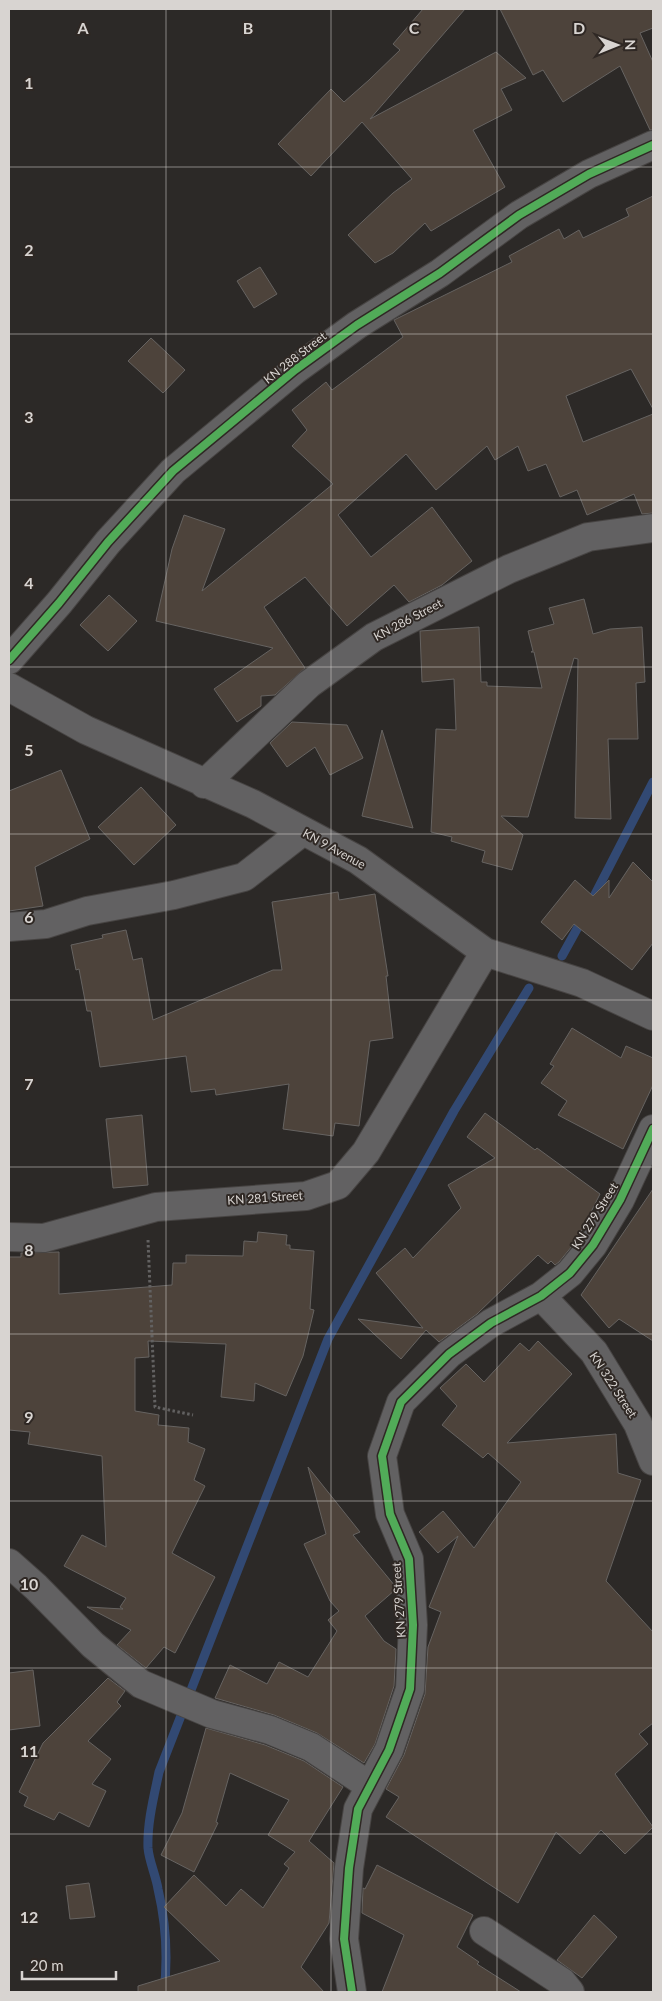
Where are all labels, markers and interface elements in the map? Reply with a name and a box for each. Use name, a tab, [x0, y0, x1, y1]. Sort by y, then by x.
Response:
text: A	[76, 18, 89, 37]
text: B	[243, 18, 253, 37]
text: C	[409, 18, 420, 37]
text: D	[573, 18, 585, 37]
north arrow	[592, 20, 642, 70]
text: N	[622, 39, 639, 50]
text: 1	[24, 73, 34, 92]
text: 2	[24, 240, 34, 259]
street label: KN 288 Street	[260, 328, 330, 387]
text: 3	[24, 407, 34, 426]
text: 4	[24, 573, 34, 592]
street label: KN 286 Street	[371, 595, 445, 644]
text: 5	[24, 740, 34, 759]
street label: KN 9 Avenue	[300, 825, 368, 872]
text: 6	[24, 907, 34, 926]
text: 7	[24, 1074, 34, 1093]
street label: KN 279 Street	[568, 1179, 621, 1252]
street label: KN 281 Street	[227, 1187, 304, 1208]
text: 8	[24, 1240, 34, 1259]
street label: KN 322 Street	[587, 1349, 641, 1421]
text: 9	[24, 1407, 34, 1426]
street label: KN 279 Street	[388, 1561, 409, 1638]
text: 10	[20, 1574, 38, 1593]
text: 11	[20, 1741, 38, 1760]
text: 12	[20, 1907, 38, 1926]
scale bar	[22, 1948, 116, 1980]
text: 20 m	[30, 1956, 64, 1974]

